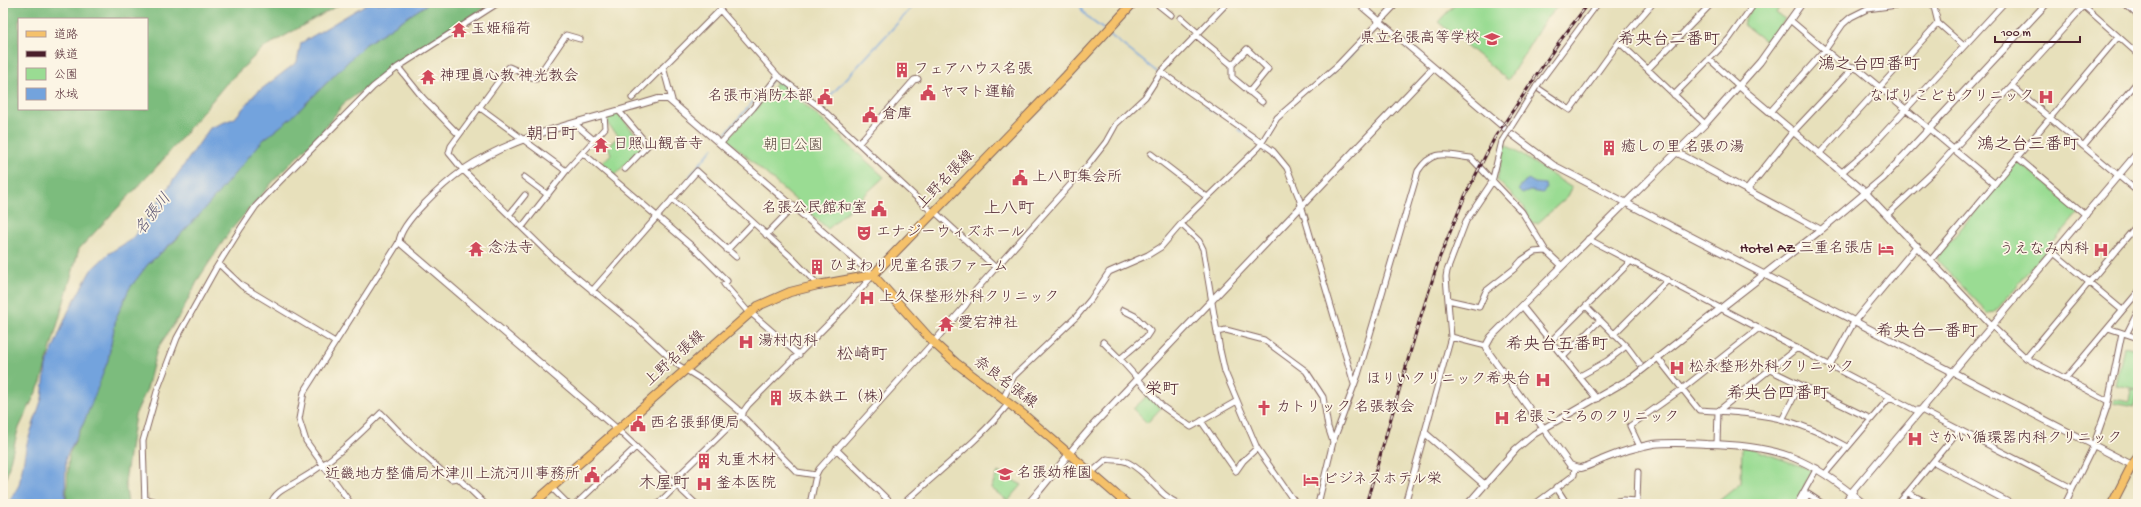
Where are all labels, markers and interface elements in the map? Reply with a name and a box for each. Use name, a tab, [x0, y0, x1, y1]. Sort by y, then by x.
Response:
legend	[18, 18, 148, 110]
scale bar	[1995, 18, 2080, 44]
place label: 玉姫稲荷	[471, 20, 531, 39]
temple icon: 玉姫稲荷	[450, 21, 468, 39]
text: 100 m	[2000, 27, 2031, 41]
text: 道路	[54, 28, 78, 43]
place label: 県立名張高等学校	[1360, 29, 1480, 48]
school or university icon: 県立名張高等学校	[1483, 30, 1501, 48]
district label: 希央台二番町	[1618, 30, 1720, 51]
text: 鉄道	[54, 48, 78, 63]
district label: 鴻之台四番町	[1818, 55, 1920, 76]
building icon: フェアハウス名張	[893, 61, 911, 79]
place label: フェアハウス名張	[914, 61, 1033, 79]
place label: 神理眞心教 神光教会	[440, 67, 579, 86]
text: 公園	[54, 68, 78, 83]
temple icon: 神理眞心教 神光教会	[419, 68, 437, 86]
public building icon: ヤマト運輸	[919, 84, 937, 102]
place label: ヤマト運輸	[940, 84, 1015, 102]
place label: 名張市消防本部	[708, 87, 813, 106]
text: 水域	[54, 88, 78, 103]
public building icon: 名張市消防本部	[816, 88, 834, 106]
place label: なばりこどもクリニック	[1869, 88, 2034, 106]
hospital icon: なばりこどもクリニック	[2037, 88, 2055, 106]
place label: 倉庫	[882, 105, 912, 124]
public building icon: 倉庫	[861, 106, 879, 124]
district label: 朝日町	[527, 125, 578, 146]
place label: 日照山観音寺	[613, 135, 703, 154]
district label: 鴻之台三番町	[1977, 135, 2079, 156]
temple icon: 日照山観音寺	[592, 136, 610, 154]
park label: 朝日公園	[763, 137, 823, 155]
place label: 癒しの里 名張の湯	[1621, 138, 1745, 157]
building icon: 癒しの里 名張の湯	[1600, 139, 1618, 157]
street label: 上野名張線	[913, 146, 979, 213]
place label: 上八町集会所	[1032, 168, 1122, 187]
public building icon: 上八町集会所	[1011, 169, 1029, 187]
water label: 名張川	[131, 190, 176, 240]
place label: 名張公民館和室	[762, 199, 867, 218]
public building icon: 名張公民館和室	[870, 200, 888, 218]
district label: 上八町	[984, 200, 1035, 220]
theatre icon: エナジーウィズホール	[855, 224, 873, 242]
place label: エナジーウィズホール	[876, 224, 1025, 242]
place label: 念法寺	[488, 239, 533, 258]
place label: Hotel AZ 三重名張店	[1740, 239, 1874, 258]
temple icon: 念法寺	[467, 240, 485, 258]
hotel icon: Hotel AZ 三重名張店	[1877, 240, 1895, 258]
place label: うえなみ内科	[1999, 240, 2089, 259]
hospital icon: うえなみ内科	[2092, 241, 2110, 259]
place label: ひまわり児童名張ファーム	[829, 257, 1008, 276]
building icon: ひまわり児童名張ファーム	[808, 258, 826, 276]
place label: 上久保整形外科クリニック	[879, 288, 1059, 307]
hospital icon: 上久保整形外科クリニック	[858, 289, 876, 307]
place label: 愛宕神社	[958, 314, 1018, 333]
temple icon: 愛宕神社	[937, 315, 955, 333]
district label: 希央台一番町	[1876, 322, 1978, 343]
street label: 上野名張線	[640, 326, 709, 391]
place label: 湯村内科	[758, 332, 818, 351]
hospital icon: 湯村内科	[737, 333, 755, 351]
district label: 希央台五番町	[1506, 335, 1608, 356]
district label: 松崎町	[837, 345, 888, 366]
street label: 奈良名張線	[970, 352, 1041, 413]
place label: 松永整形外科クリニック	[1689, 358, 1854, 377]
hospital icon: 松永整形外科クリニック	[1668, 359, 1686, 377]
place label: ほりいクリニック希央台	[1366, 370, 1531, 389]
hospital icon: ほりいクリニック希央台	[1534, 371, 1552, 389]
district label: 栄町	[1145, 380, 1179, 401]
district label: 希央台四番町	[1727, 384, 1829, 405]
place label: 坂本鉄工（株）	[788, 388, 893, 407]
building icon: 坂本鉄工（株）	[767, 389, 785, 407]
place label: カトリック 名張教会	[1276, 398, 1415, 417]
church icon: カトリック 名張教会	[1255, 399, 1273, 417]
hospital icon: 名張こころのクリニック	[1493, 409, 1511, 427]
place label: 名張こころのクリニック	[1514, 409, 1679, 427]
public building icon: 西名張郵便局	[629, 415, 647, 433]
place label: 西名張郵便局	[650, 415, 740, 433]
place label: さかい循環器内科クリニック	[1927, 429, 2122, 448]
hospital icon: さかい循環器内科クリニック	[1906, 430, 1924, 448]
place label: 丸重木材	[716, 451, 776, 470]
building icon: 丸重木材	[695, 452, 713, 470]
place label: 近畿地方整備局木津川上流河川事務所	[325, 465, 580, 484]
school or university icon: 名張幼稚園	[996, 465, 1014, 483]
place label: 名張幼稚園	[1017, 465, 1092, 483]
public building icon: 近畿地方整備局木津川上流河川事務所	[583, 466, 601, 484]
hotel icon: ビジネスホテル栄	[1302, 471, 1320, 489]
place label: ビジネスホテル栄	[1323, 471, 1442, 489]
district label: 木屋町	[639, 474, 690, 495]
place label: 釜本医院	[716, 474, 776, 493]
hospital icon: 釜本医院	[695, 475, 713, 493]

